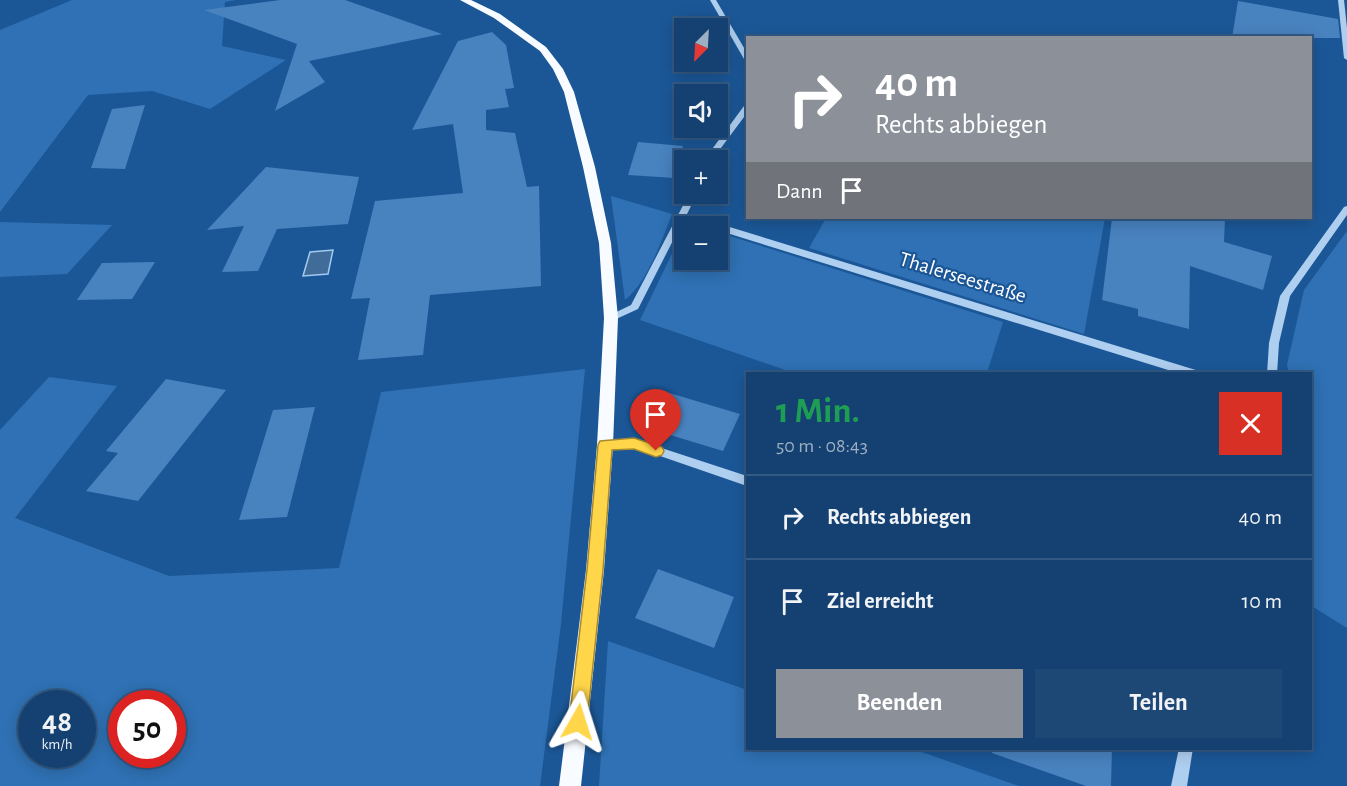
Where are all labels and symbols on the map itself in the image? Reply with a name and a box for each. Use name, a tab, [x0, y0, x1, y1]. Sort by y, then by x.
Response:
north arrow	[674, 18, 728, 72]
street label: Thalerseestraße	[897, 248, 1029, 307]
pin	[630, 389, 681, 451]
speed limit sign: 50	[108, 690, 186, 768]
position arrow	[546, 690, 610, 754]

